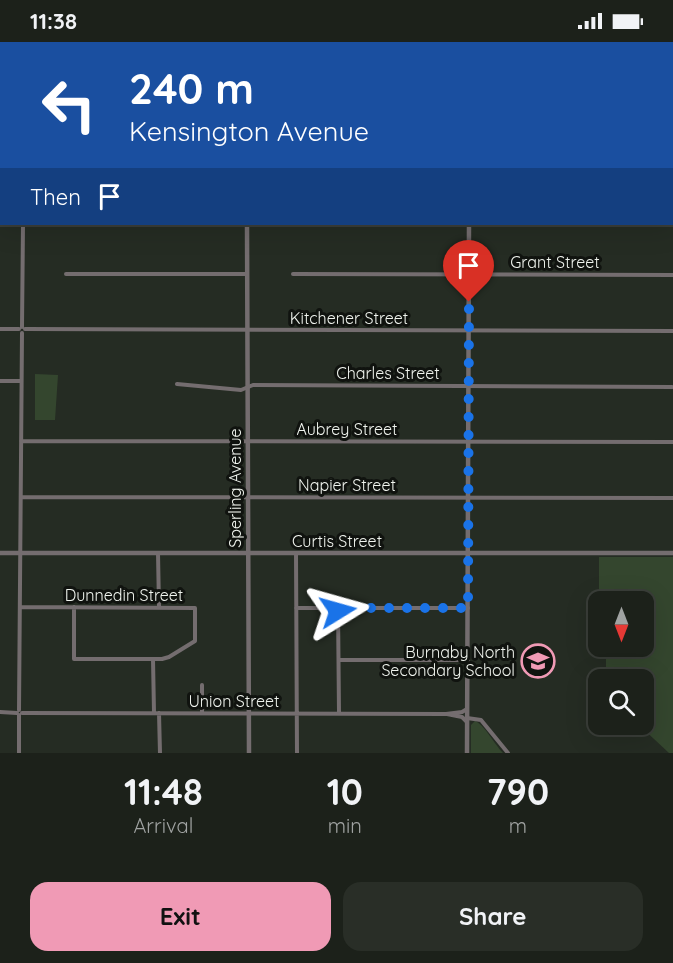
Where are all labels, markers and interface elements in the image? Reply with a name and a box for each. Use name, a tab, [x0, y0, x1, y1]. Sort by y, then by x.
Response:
text: 11:38	[30, 7, 77, 35]
text: 240 m	[129, 62, 254, 115]
icon: left	[30, 66, 108, 144]
text: Kensington Avenue	[129, 114, 369, 148]
icon: arrive	[93, 180, 126, 213]
text: Then	[30, 183, 81, 211]
pin	[443, 240, 494, 302]
icon: arrive	[452, 249, 485, 282]
street label: Grant Street	[510, 252, 600, 272]
street label: Kitchener Street	[290, 308, 408, 328]
street label: Charles Street	[336, 363, 440, 383]
street label: Aubrey Street	[297, 419, 397, 439]
street label: Sperling Avenue	[225, 428, 245, 548]
street label: Napier Street	[298, 475, 396, 495]
street label: Curtis Street	[292, 531, 382, 551]
position arrow	[306, 579, 370, 643]
street label: Dunnedin Street	[65, 585, 183, 605]
north arrow	[588, 591, 654, 657]
map controls	[588, 591, 654, 735]
place label: Burnaby North Secondary School	[381, 642, 515, 680]
school or university icon: Burnaby North Secondary School	[520, 643, 556, 679]
button: search	[588, 669, 654, 735]
street label: Union Street	[188, 691, 280, 711]
text: 11:48	[124, 769, 203, 814]
text: 10	[327, 769, 363, 814]
text: 790	[487, 769, 549, 814]
text: Arrival	[133, 813, 193, 838]
text: min	[328, 813, 362, 838]
text: m	[509, 813, 527, 838]
button: Exit	[30, 882, 331, 951]
button: Share	[343, 882, 643, 951]

